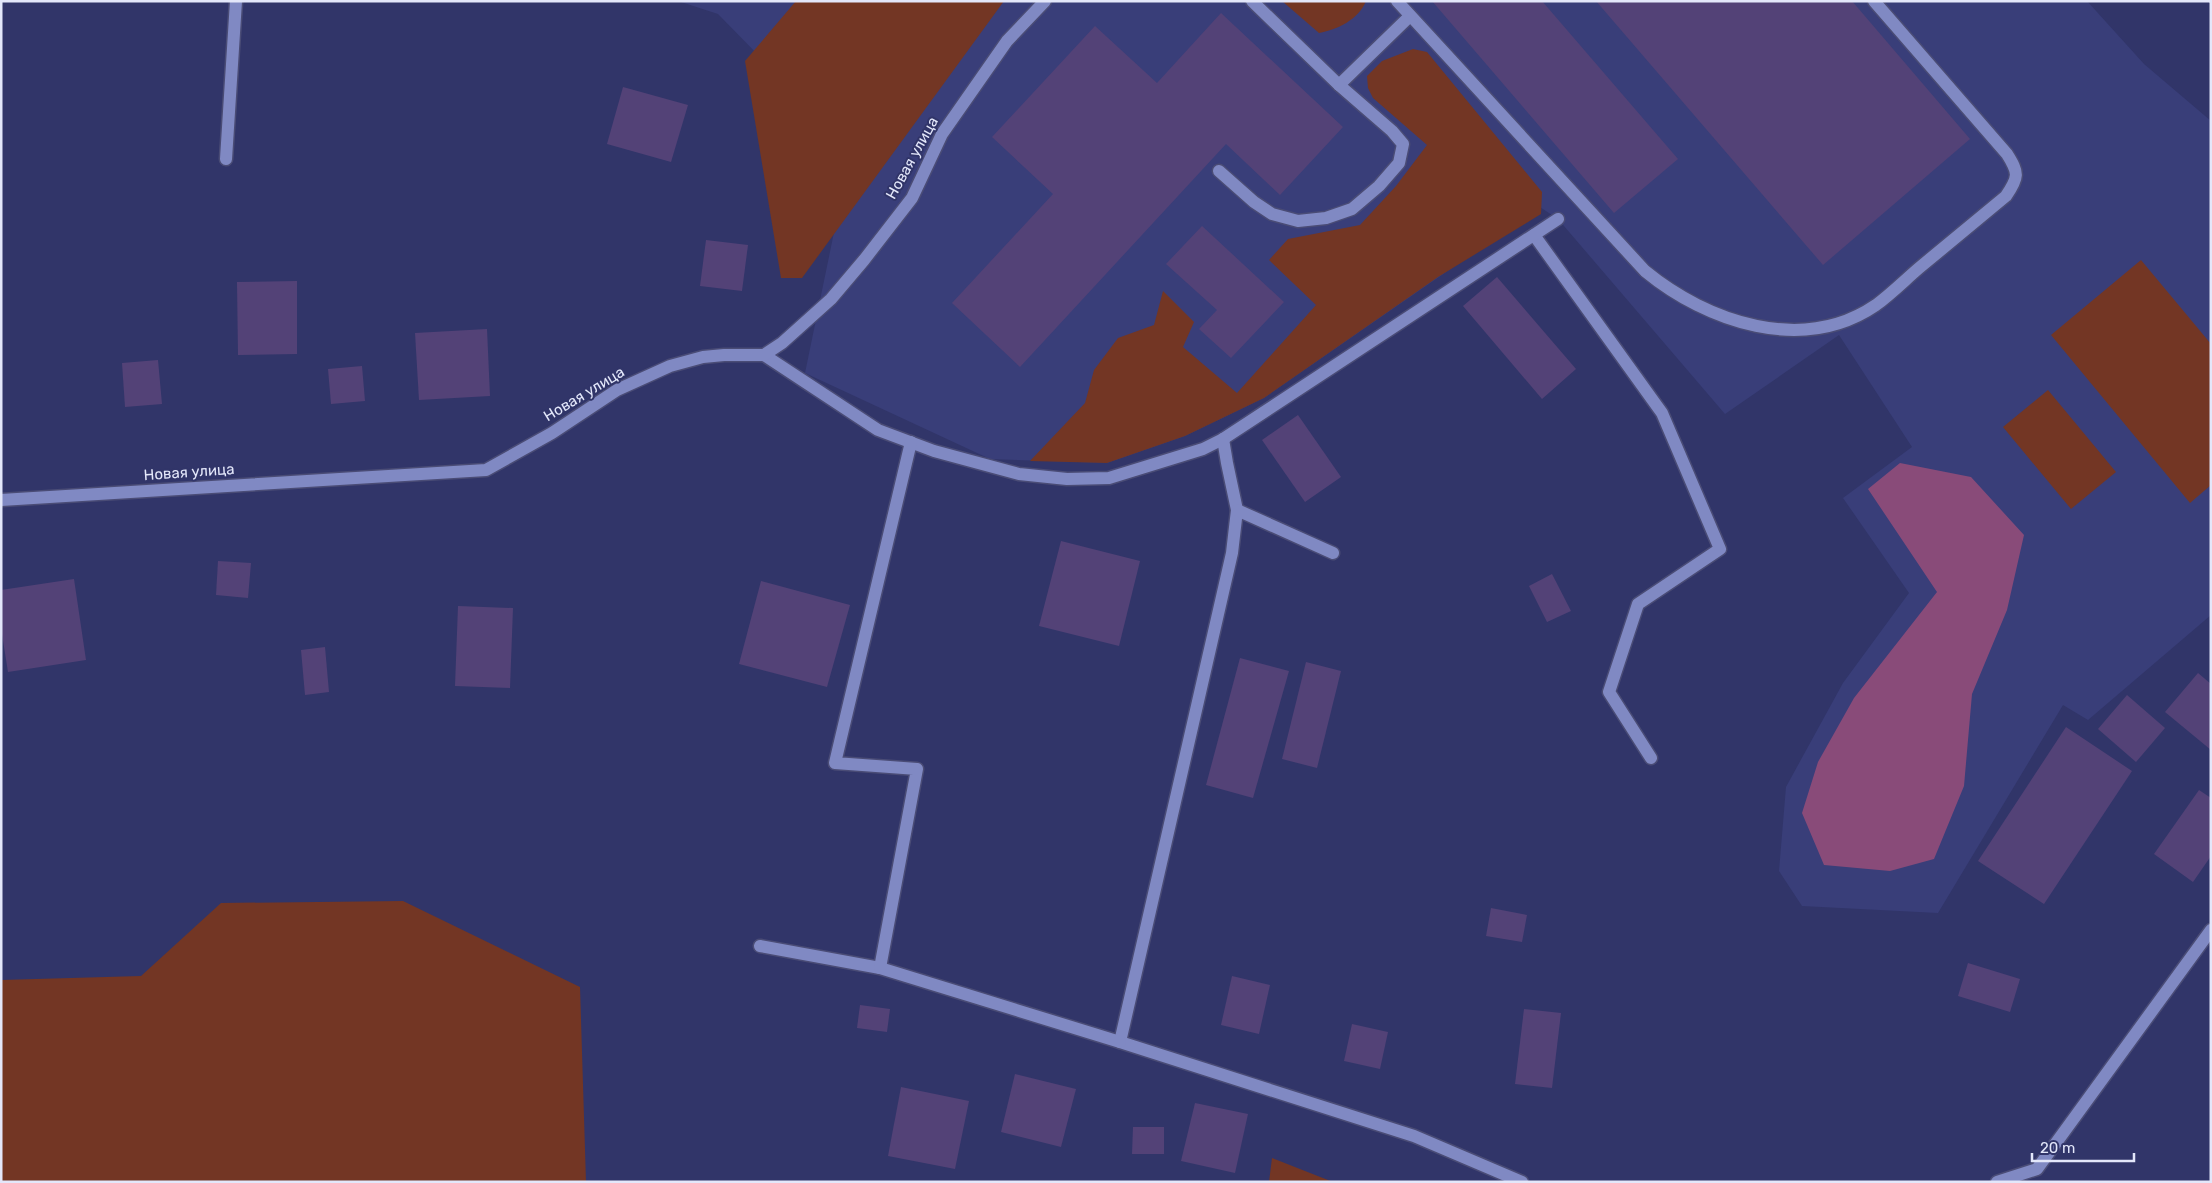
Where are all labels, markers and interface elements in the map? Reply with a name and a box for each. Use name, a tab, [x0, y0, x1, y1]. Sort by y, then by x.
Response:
street label: Новая улица	[882, 114, 942, 202]
street label: Новая улица	[540, 363, 628, 425]
street label: Новая улица	[143, 460, 235, 484]
scale bar	[2032, 1130, 2134, 1162]
text: 20 m	[2040, 1139, 2075, 1157]

